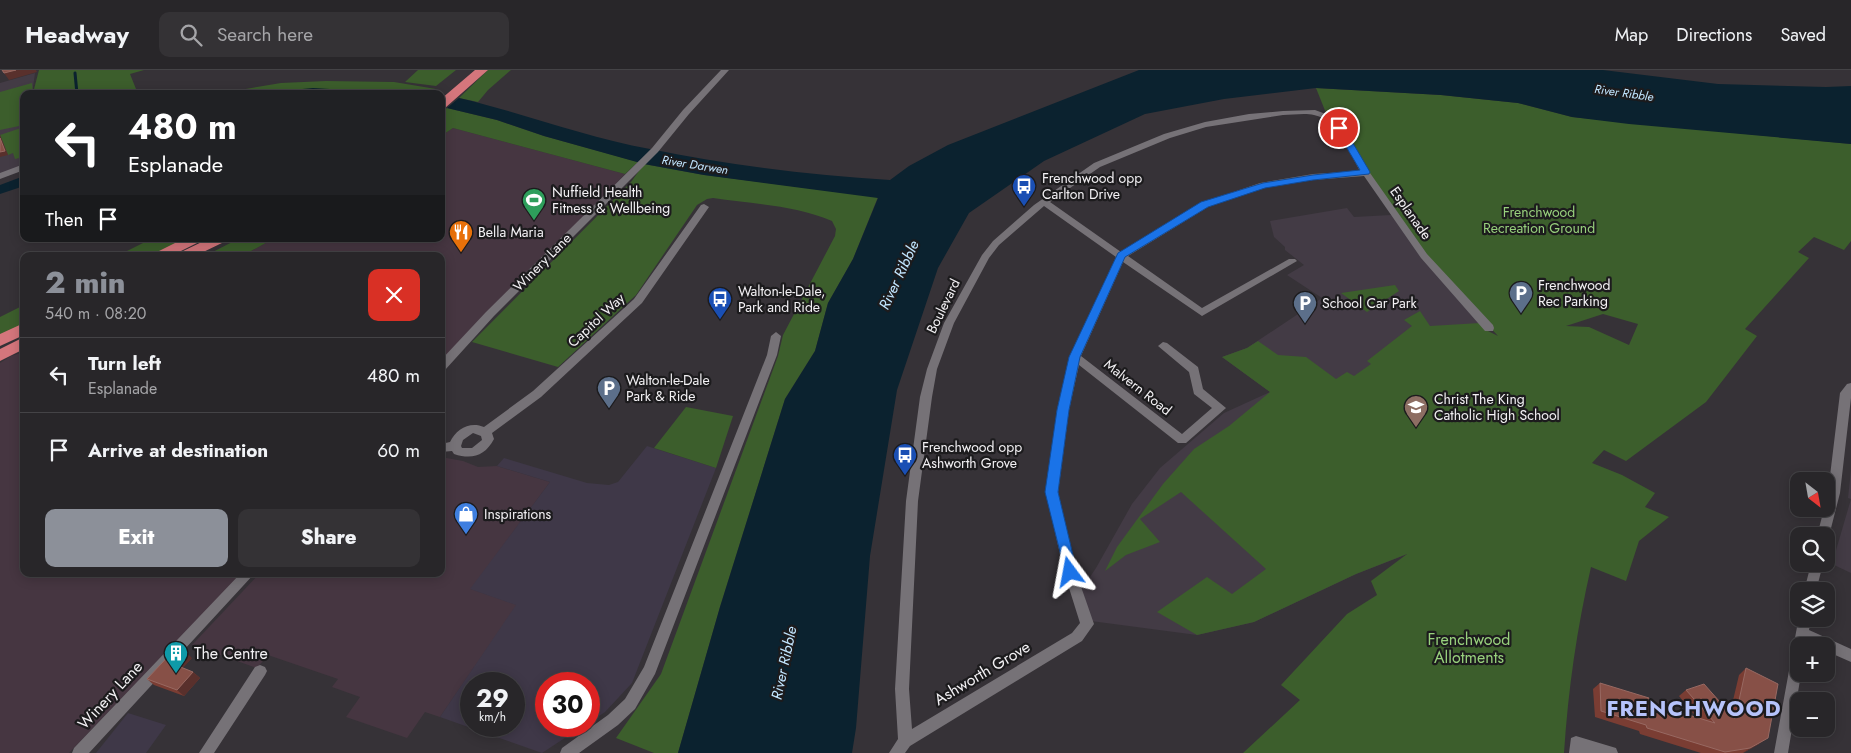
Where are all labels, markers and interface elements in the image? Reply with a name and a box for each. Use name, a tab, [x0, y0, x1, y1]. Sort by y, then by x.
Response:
search box	[159, 12, 509, 57]
text: Headway	[25, 17, 129, 52]
icon: search	[177, 21, 205, 49]
text: Search here	[217, 21, 313, 48]
text: Map	[1615, 22, 1648, 48]
text: Directions	[1676, 22, 1752, 48]
text: Saved	[1780, 22, 1826, 48]
water label: River Ribble	[1593, 80, 1655, 106]
text: 480 m	[128, 102, 237, 152]
pin	[1318, 107, 1360, 149]
icon: left	[45, 110, 110, 175]
icon: arrive	[1325, 114, 1353, 142]
text: Esplanade	[128, 148, 223, 180]
water label: River Darwen	[661, 151, 729, 179]
place label: Frenchwood opp Carlton Drive	[1042, 168, 1142, 204]
bus stop icon: Frenchwood opp Carlton Drive	[1011, 173, 1037, 207]
place label: Nuffield Health Fitness & Wellbeing	[552, 182, 670, 218]
street label: Esplanade	[1385, 182, 1437, 244]
sports icon: Nuffield Health Fitness & Wellbeing	[521, 187, 547, 221]
park label: Frenchwood Recreation Ground	[1483, 202, 1595, 238]
icon: arrive	[94, 205, 122, 233]
text: Then	[45, 206, 84, 233]
restaurant icon: Bella Maria	[448, 219, 474, 253]
place label: Bella Maria	[478, 222, 544, 242]
street label: Winery Lane	[508, 228, 576, 296]
water label: River Ribble	[873, 236, 925, 313]
text: 2 min	[45, 261, 126, 304]
button: close	[368, 269, 420, 321]
street label: Boulevard	[921, 275, 965, 337]
place label: Frenchwood Rec Parking	[1538, 275, 1610, 311]
parking icon: Frenchwood Rec Parking	[1508, 280, 1534, 314]
place label: Walton-le-Dale, Park and Ride	[738, 281, 825, 317]
bus stop icon: Walton-le-Dale, Park and Ride	[707, 286, 733, 320]
street label: Capitol Way	[563, 288, 630, 352]
parking icon: School Car Park	[1292, 290, 1318, 324]
place label: School Car Park	[1322, 293, 1418, 313]
text: 540 m · 08:20	[45, 302, 146, 325]
text: Turn left	[88, 350, 161, 377]
street label: Malvern Road	[1100, 354, 1176, 420]
icon: left	[45, 361, 73, 389]
text: 480 m	[367, 362, 420, 389]
place label: Walton-le-Dale Park & Ride	[626, 370, 710, 406]
parking icon: Walton-le-Dale Park & Ride	[596, 375, 622, 409]
text: Esplanade	[88, 377, 157, 400]
place label: Christ The King Catholic High School	[1434, 389, 1560, 425]
school or university icon: Christ The King Catholic High School	[1403, 394, 1429, 428]
icon: arrive	[45, 436, 73, 464]
text: Arrive at destination	[88, 437, 268, 464]
text: 60 m	[377, 437, 420, 464]
place label: Frenchwood opp Ashworth Grove	[922, 437, 1022, 473]
bus stop icon: Frenchwood opp Ashworth Grove	[892, 442, 918, 476]
north arrow	[1790, 472, 1835, 518]
map controls	[1790, 472, 1835, 737]
shop icon: Inspirations	[453, 501, 479, 535]
place label: Inspirations	[484, 504, 552, 524]
button: Exit	[45, 509, 228, 567]
button: Share	[238, 509, 420, 567]
button: search	[1790, 527, 1835, 572]
position arrow	[1043, 545, 1095, 597]
button: layers	[1790, 582, 1835, 627]
water label: River Ribble	[765, 624, 803, 702]
park label: Frenchwood Allotments	[1428, 628, 1510, 669]
street label: Ashworth Grove	[930, 635, 1034, 711]
button: +	[1790, 637, 1835, 682]
building icon: The Centre	[163, 640, 189, 674]
place label: The Centre	[194, 642, 268, 665]
street label: Winery Lane	[72, 656, 148, 734]
speed limit sign: 30	[535, 672, 600, 737]
text: 29	[476, 680, 509, 716]
district label: FRENCHWOOD	[1606, 692, 1782, 724]
button: −	[1790, 692, 1835, 737]
text: km/h	[479, 708, 506, 726]

